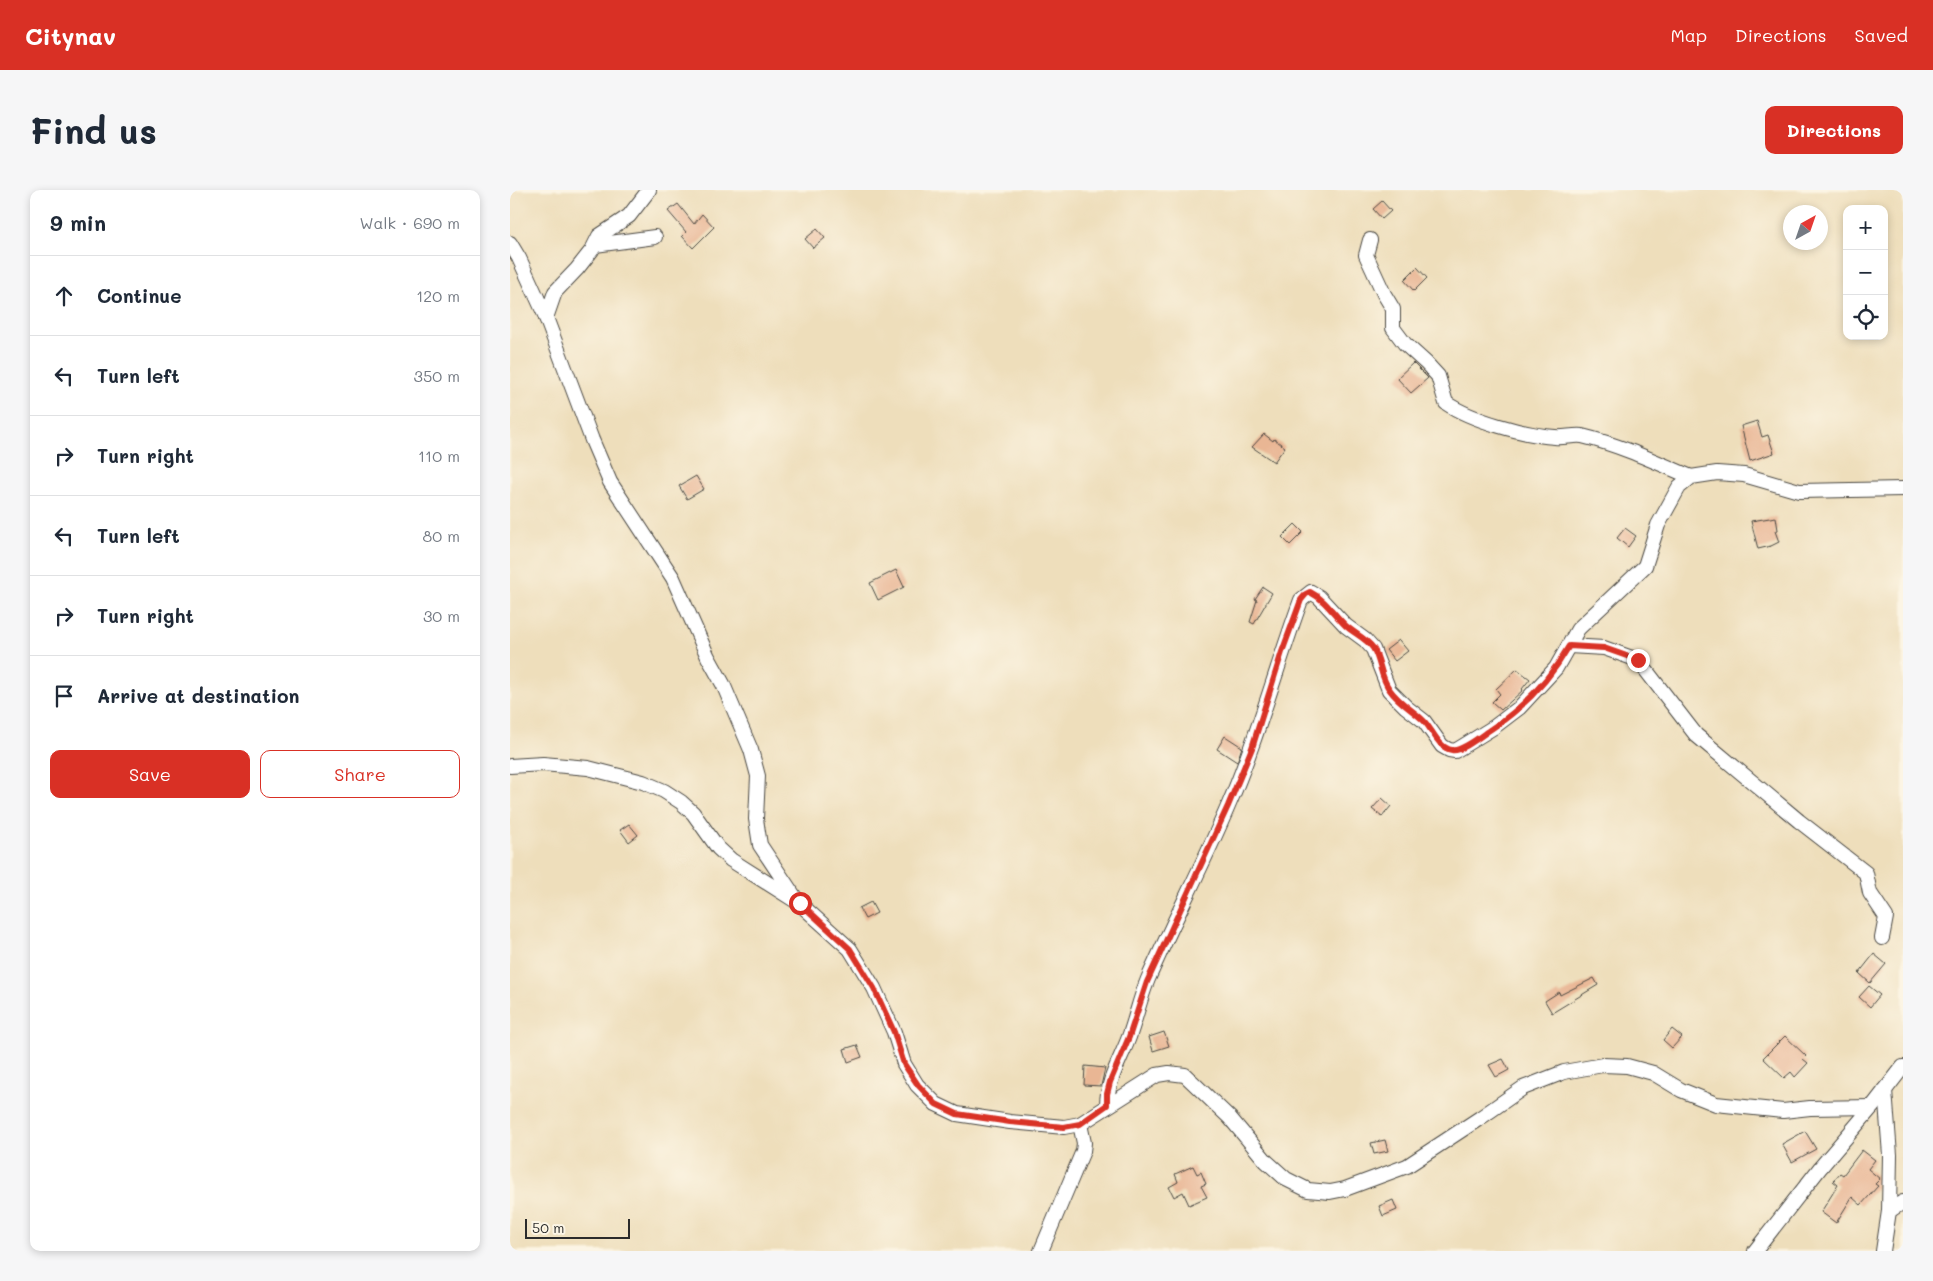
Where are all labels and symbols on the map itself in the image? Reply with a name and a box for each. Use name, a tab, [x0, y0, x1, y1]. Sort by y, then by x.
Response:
north arrow	[1783, 205, 1828, 250]
route end	[1627, 649, 1650, 672]
route start	[789, 892, 812, 915]
scale bar	[525, 1216, 630, 1239]

